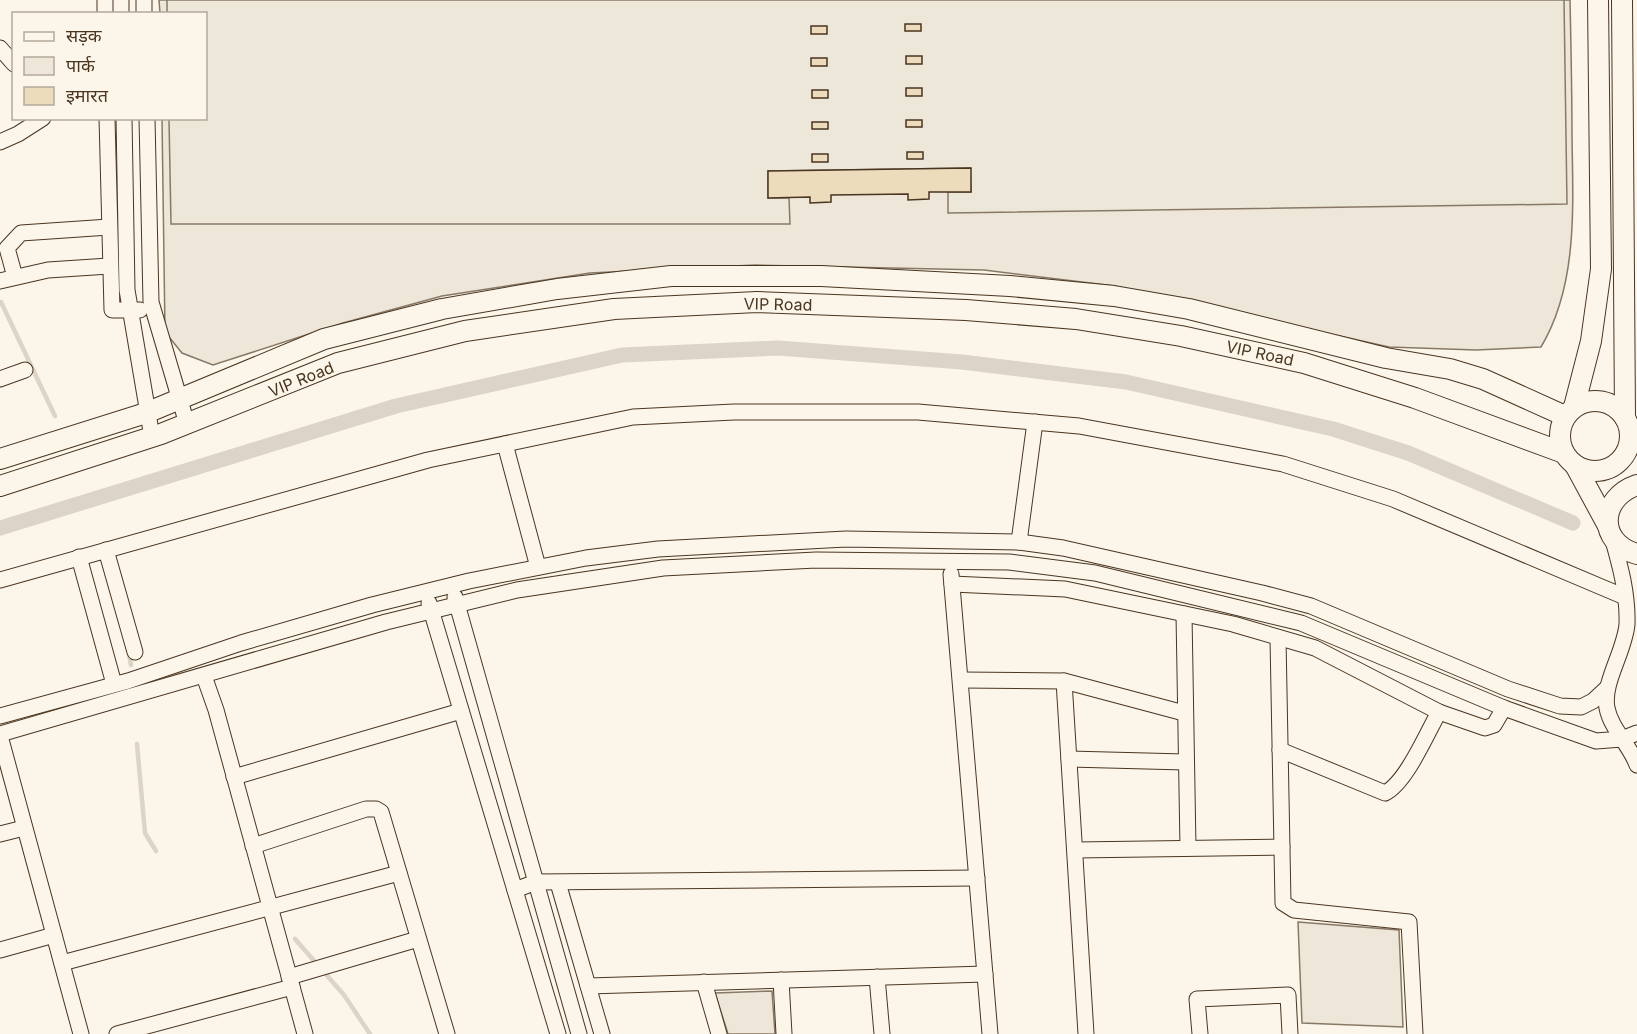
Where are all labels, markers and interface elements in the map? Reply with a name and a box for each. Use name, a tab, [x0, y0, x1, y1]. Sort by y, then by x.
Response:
legend	[12, 12, 207, 120]
text: सड़क	[66, 25, 103, 46]
text: पार्क	[66, 55, 96, 76]
text: इमारत	[66, 85, 109, 106]
street label: VIP Road	[744, 293, 812, 315]
street label: VIP Road	[1224, 336, 1296, 370]
street label: VIP Road	[265, 357, 337, 401]

